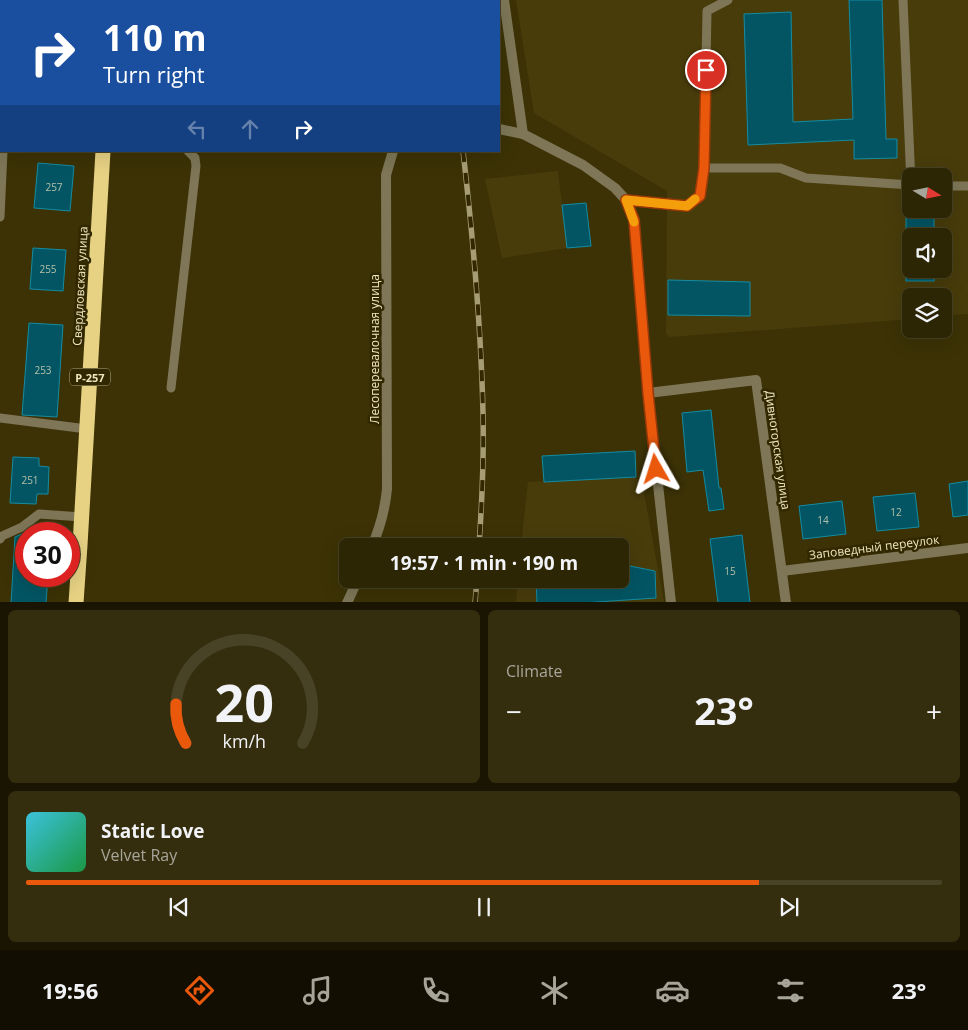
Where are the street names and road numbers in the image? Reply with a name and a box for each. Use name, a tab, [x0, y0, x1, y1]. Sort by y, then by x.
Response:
street label: Свердловская улица	[68, 226, 92, 346]
street label: Лесоперевалочная улица	[366, 274, 383, 424]
road number: Р-257	[70, 368, 110, 386]
street label: Дивногорская улица	[761, 389, 795, 511]
street label: Заповедный переулок	[808, 530, 941, 563]

